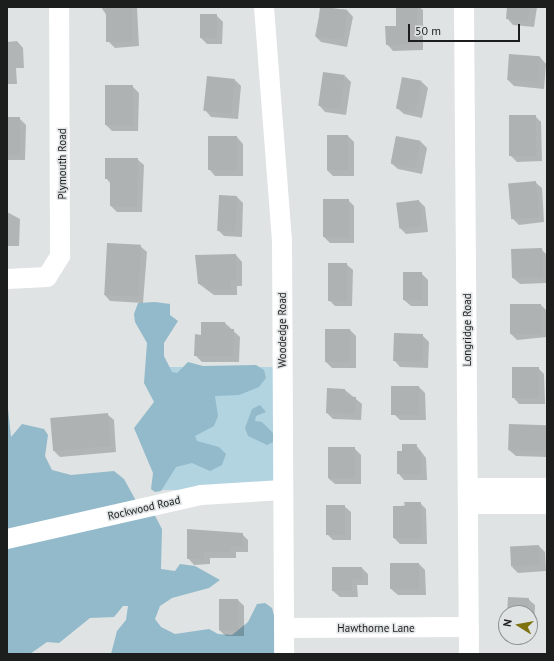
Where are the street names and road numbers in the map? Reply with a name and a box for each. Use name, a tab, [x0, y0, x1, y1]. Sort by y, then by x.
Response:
street label: Plymouth Road	[55, 128, 69, 200]
street label: Woodedge Road	[275, 292, 289, 368]
street label: Longridge Road	[460, 293, 474, 367]
street label: Rockwood Road	[106, 493, 182, 523]
street label: Hawthorne Lane	[337, 621, 415, 635]

